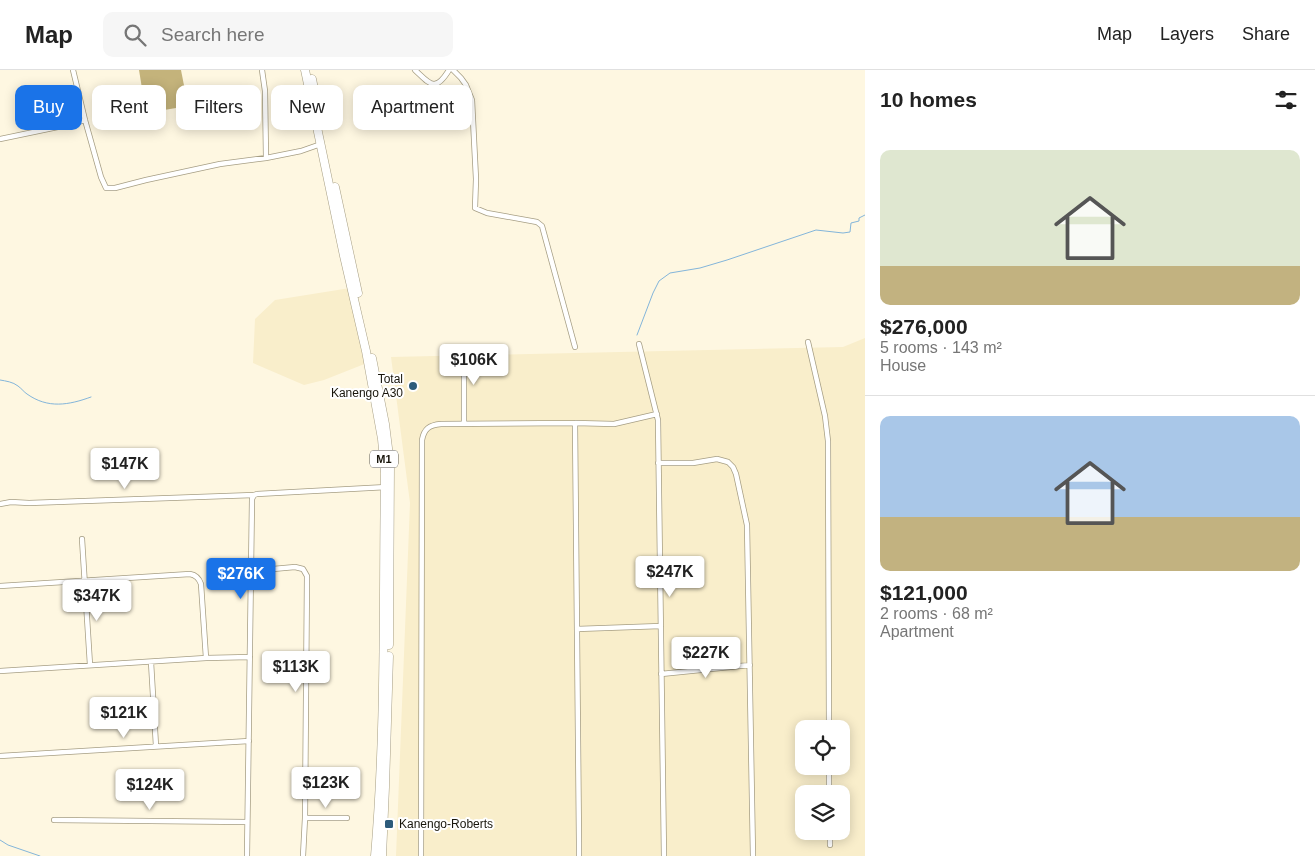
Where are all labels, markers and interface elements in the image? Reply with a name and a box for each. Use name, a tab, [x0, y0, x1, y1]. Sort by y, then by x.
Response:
search box	[103, 12, 453, 57]
text: Map	[25, 21, 73, 48]
icon: search	[121, 21, 149, 49]
text: Search here	[161, 24, 265, 45]
text: Map	[1097, 24, 1132, 44]
text: Layers	[1160, 24, 1214, 44]
text: Share	[1242, 24, 1290, 44]
chip: Buy	[15, 85, 82, 130]
chip: Rent	[92, 85, 166, 130]
chip: Filters	[176, 85, 261, 130]
chip: New	[271, 85, 343, 130]
chip: Apartment	[353, 85, 472, 130]
icon: filters	[1272, 86, 1300, 114]
text: 10 homes	[880, 88, 977, 111]
icon: home	[1045, 183, 1135, 273]
text: $276,000	[880, 315, 968, 338]
text: 5 rooms · 143 m²	[880, 339, 1002, 356]
pin: $106K	[439, 344, 509, 386]
text: $106K	[450, 351, 498, 368]
text: House	[880, 357, 926, 374]
place label: Total Kanengo A30	[331, 372, 403, 400]
marker: Total Kanengo A30	[407, 380, 419, 392]
pin: $147K	[90, 448, 160, 490]
icon: home	[1045, 448, 1135, 538]
road number: M1	[370, 450, 398, 468]
text: $147K	[101, 455, 149, 472]
pin: $247K	[635, 556, 705, 598]
pin: $276K	[206, 558, 276, 600]
text: $247K	[646, 563, 694, 580]
text: $276K	[217, 565, 265, 582]
pin: $347K	[62, 580, 132, 622]
text: $121,000	[880, 581, 968, 604]
text: $347K	[73, 587, 121, 604]
text: 2 rooms · 68 m²	[880, 605, 993, 622]
text: Apartment	[880, 623, 954, 640]
pin: $227K	[671, 636, 741, 679]
text: $227K	[682, 644, 730, 661]
pin: $113K	[261, 650, 331, 693]
text: $113K	[273, 658, 319, 675]
pin: $121K	[89, 696, 159, 739]
text: $121K	[100, 704, 148, 721]
map controls	[795, 720, 850, 840]
button: locate	[795, 720, 850, 775]
pin: $123K	[291, 766, 361, 809]
pin: $124K	[115, 768, 185, 811]
text: $123K	[302, 774, 350, 791]
text: $124K	[126, 776, 174, 793]
button: layers	[795, 785, 850, 840]
place label: Kanengo-Roberts	[399, 817, 493, 831]
marker: Kanengo-Roberts	[383, 818, 395, 830]

